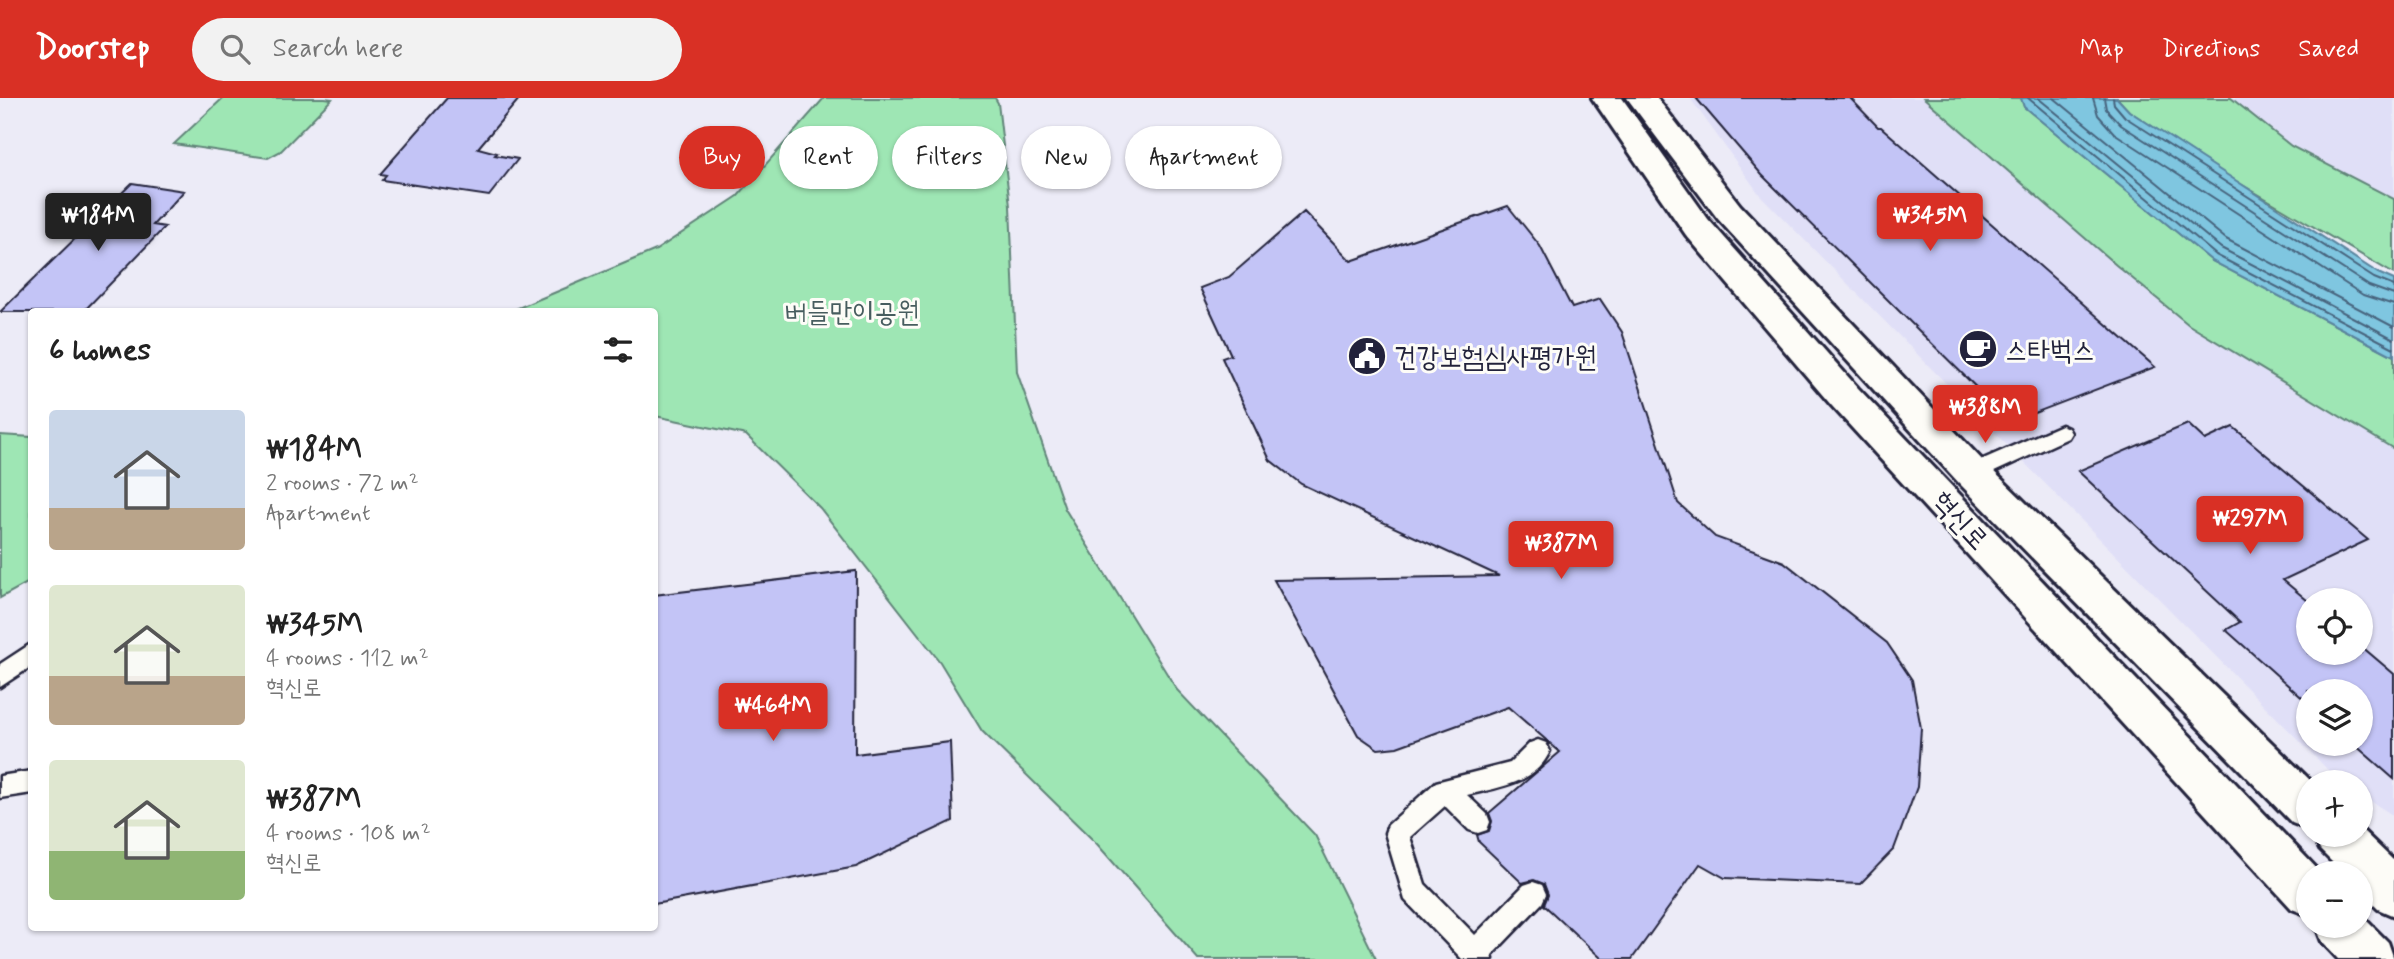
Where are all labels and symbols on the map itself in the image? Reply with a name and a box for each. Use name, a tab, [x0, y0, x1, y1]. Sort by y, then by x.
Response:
pin: ₩184M	[49, 194, 147, 253]
pin: ₩345M	[1881, 194, 1979, 253]
park label: 버들만이공원	[784, 295, 920, 332]
cafe icon: 스타벅스	[1957, 328, 1999, 370]
place label: 스타벅스	[2005, 333, 2095, 370]
public building icon: 건강보험심사평가원	[1346, 335, 1388, 377]
place label: 건강보험심사평가원	[1394, 340, 1597, 377]
pin: ₩388M	[1936, 386, 2034, 445]
street label: 혁신로	[1923, 484, 1996, 559]
pin: ₩297M	[2201, 496, 2299, 556]
pin: ₩387M	[1512, 522, 1610, 581]
pin: ₩464M	[724, 684, 822, 743]

